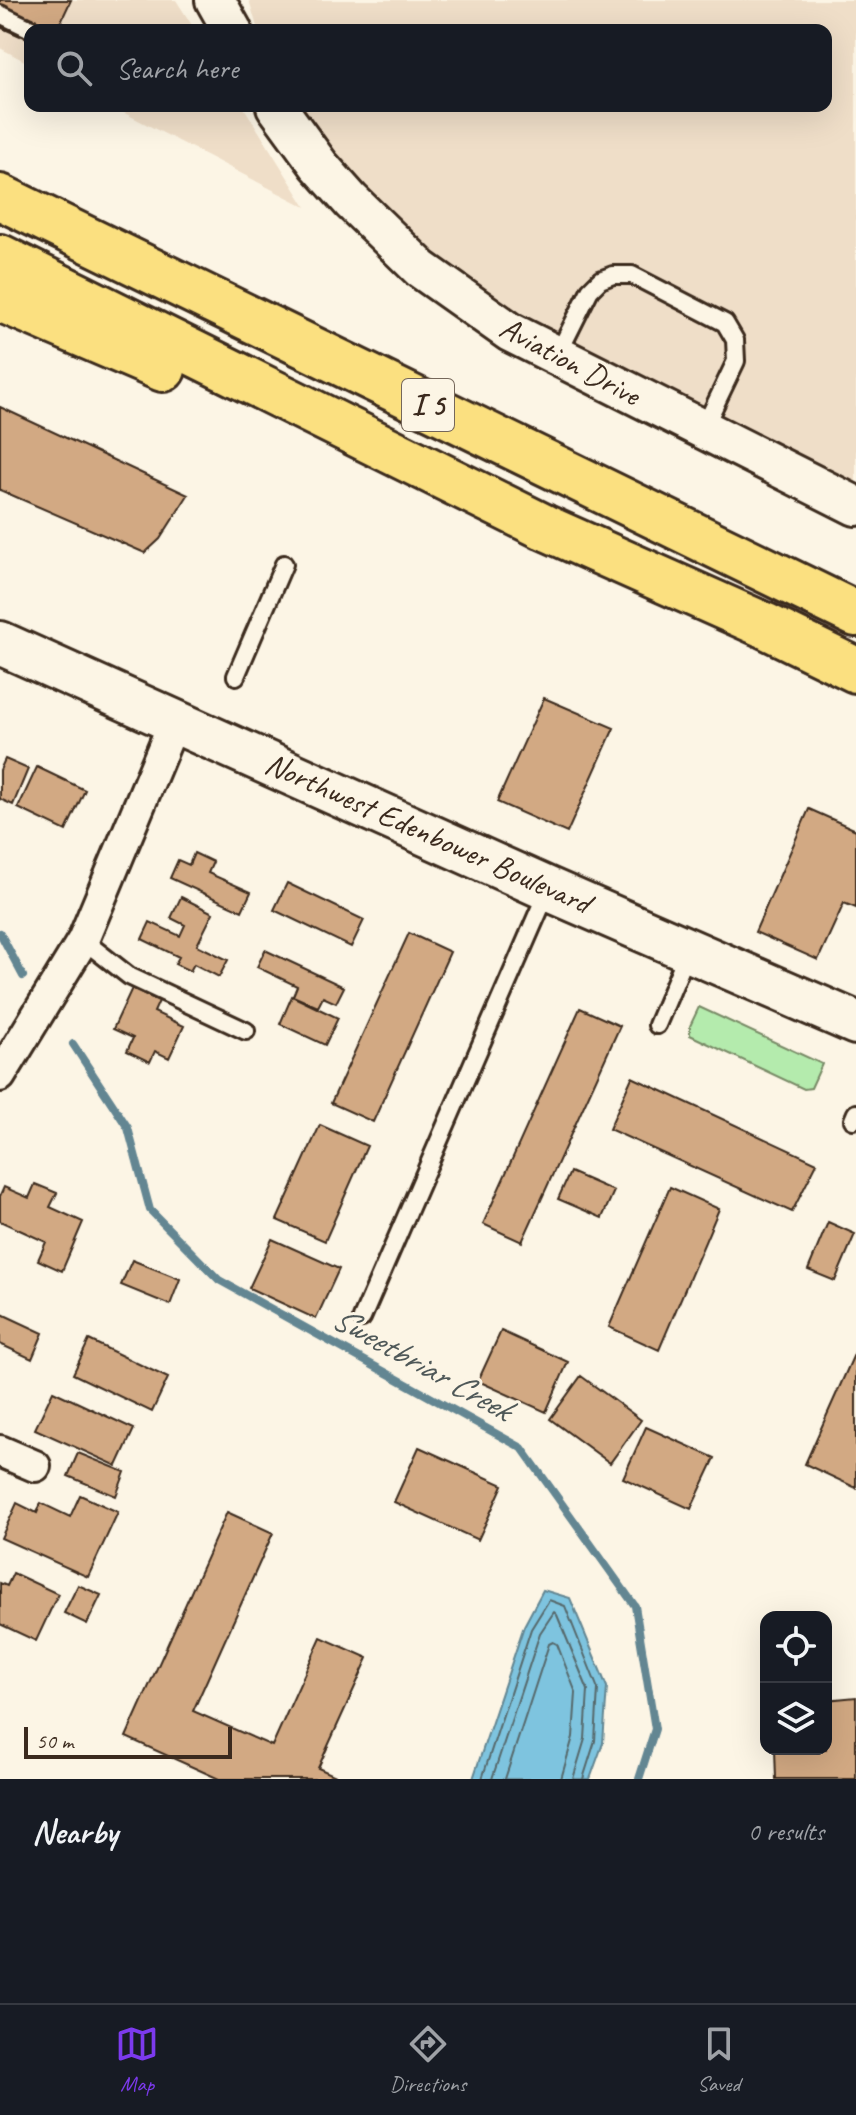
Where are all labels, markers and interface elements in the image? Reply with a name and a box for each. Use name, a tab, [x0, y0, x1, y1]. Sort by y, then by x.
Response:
search box	[24, 24, 832, 112]
icon: search	[52, 46, 96, 90]
text: Search here	[116, 49, 238, 87]
street label: Aviation Drive	[493, 307, 649, 416]
road number: I 5	[402, 379, 454, 431]
street label: Northwest Edenbower Boulevard	[259, 743, 601, 925]
water label: Sweetbriar Creek	[325, 1296, 524, 1432]
map controls	[760, 1611, 832, 1755]
button: locate	[760, 1611, 832, 1683]
button: layers	[760, 1683, 832, 1755]
scale bar	[24, 1723, 232, 1759]
text: 50 m	[36, 1727, 73, 1755]
text: Nearby	[32, 1810, 118, 1853]
text: 0 results	[748, 1815, 824, 1848]
tab: Map	[115, 2022, 159, 2098]
tab: Directions	[390, 2022, 466, 2098]
tab: Saved	[697, 2022, 741, 2098]

